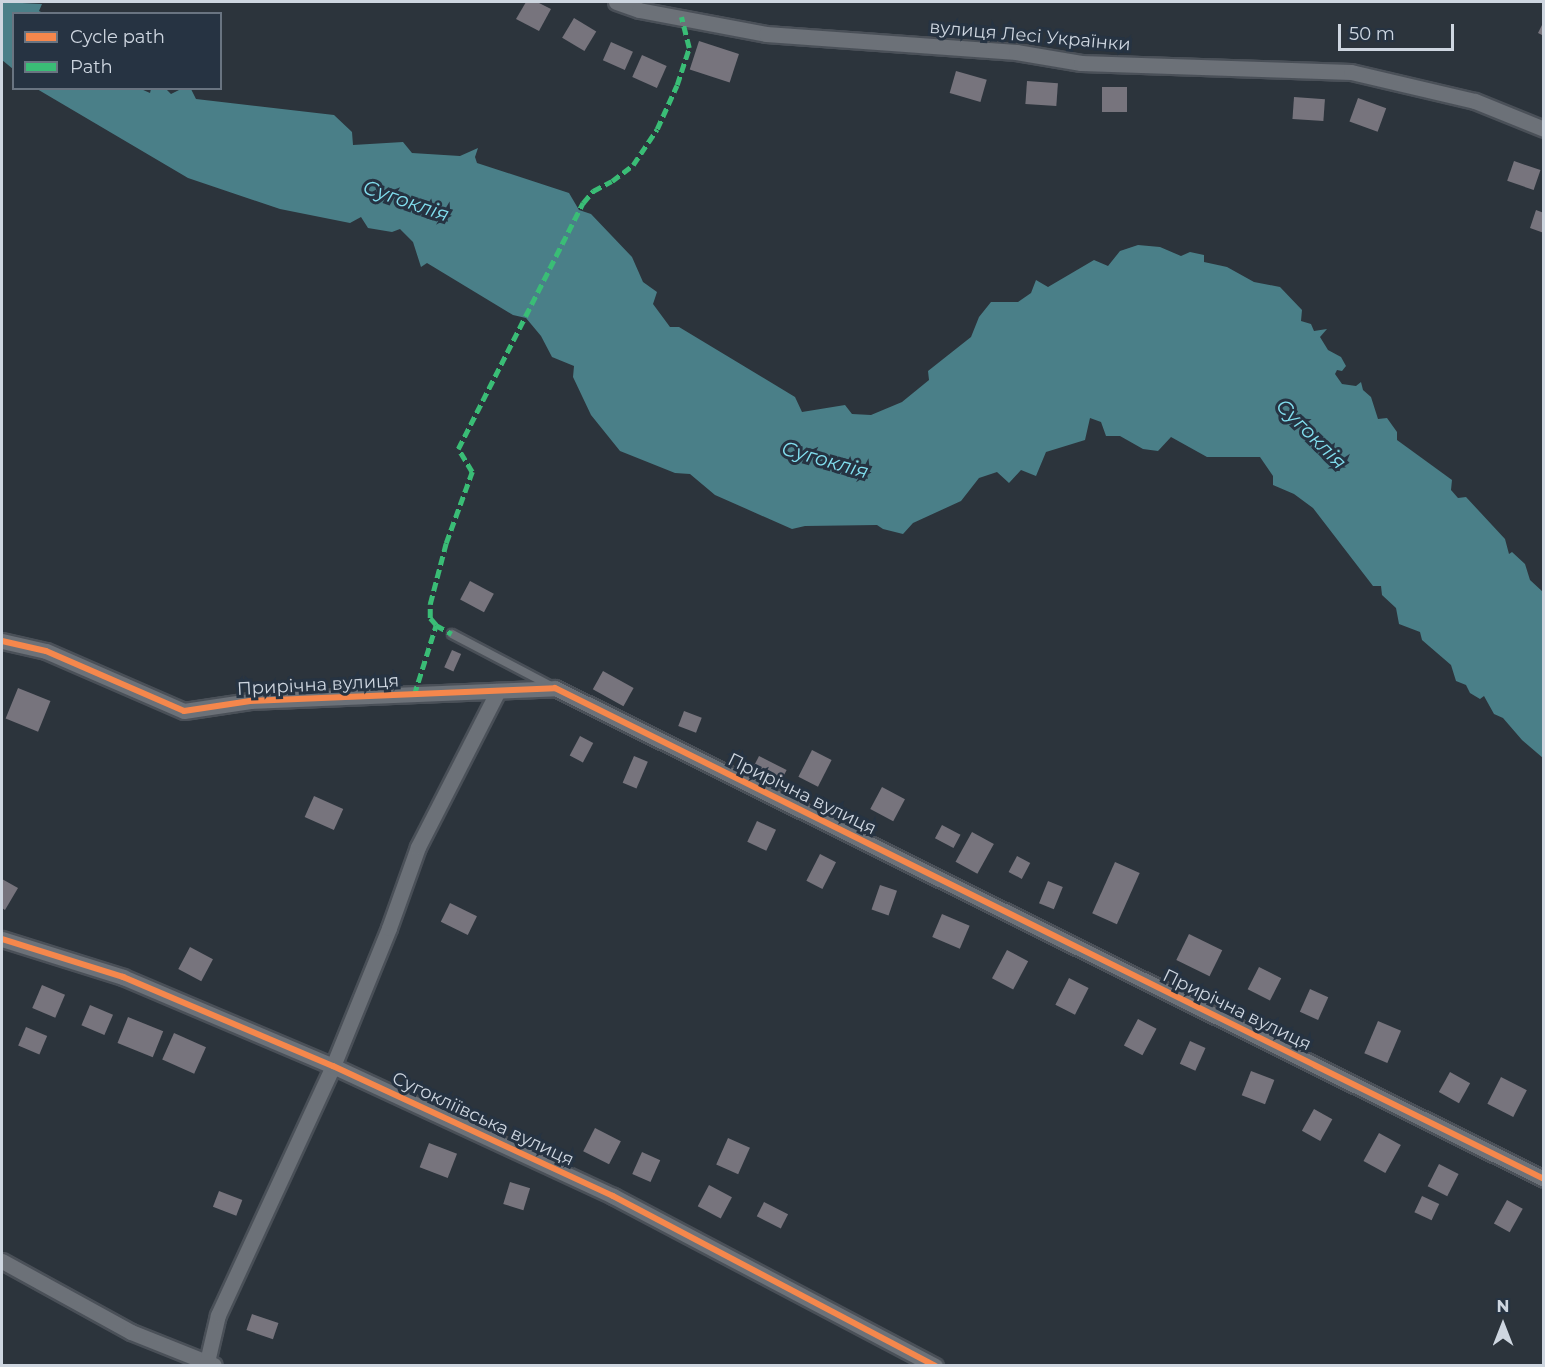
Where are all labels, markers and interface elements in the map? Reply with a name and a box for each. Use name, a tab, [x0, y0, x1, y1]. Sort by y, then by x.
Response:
legend	[12, 12, 222, 90]
scale bar	[1341, 12, 1456, 50]
street label: вулиця Лесі Українки	[928, 16, 1132, 56]
text: 50 m	[1349, 23, 1395, 45]
text: Cycle path	[70, 26, 165, 48]
text: Path	[70, 56, 113, 78]
water label: Сугоклія	[360, 175, 452, 227]
water label: Сугоклія	[1271, 394, 1351, 474]
water label: Сугоклія	[779, 436, 871, 484]
street label: Прирічна вулиця	[236, 670, 400, 700]
street label: Прирічна вулиця	[724, 749, 880, 839]
street label: Прирічна вулиця	[1159, 965, 1315, 1055]
street label: Сугокліївська вулиця	[389, 1067, 577, 1171]
north arrow	[1473, 1295, 1533, 1355]
text: N	[1497, 1297, 1509, 1316]

